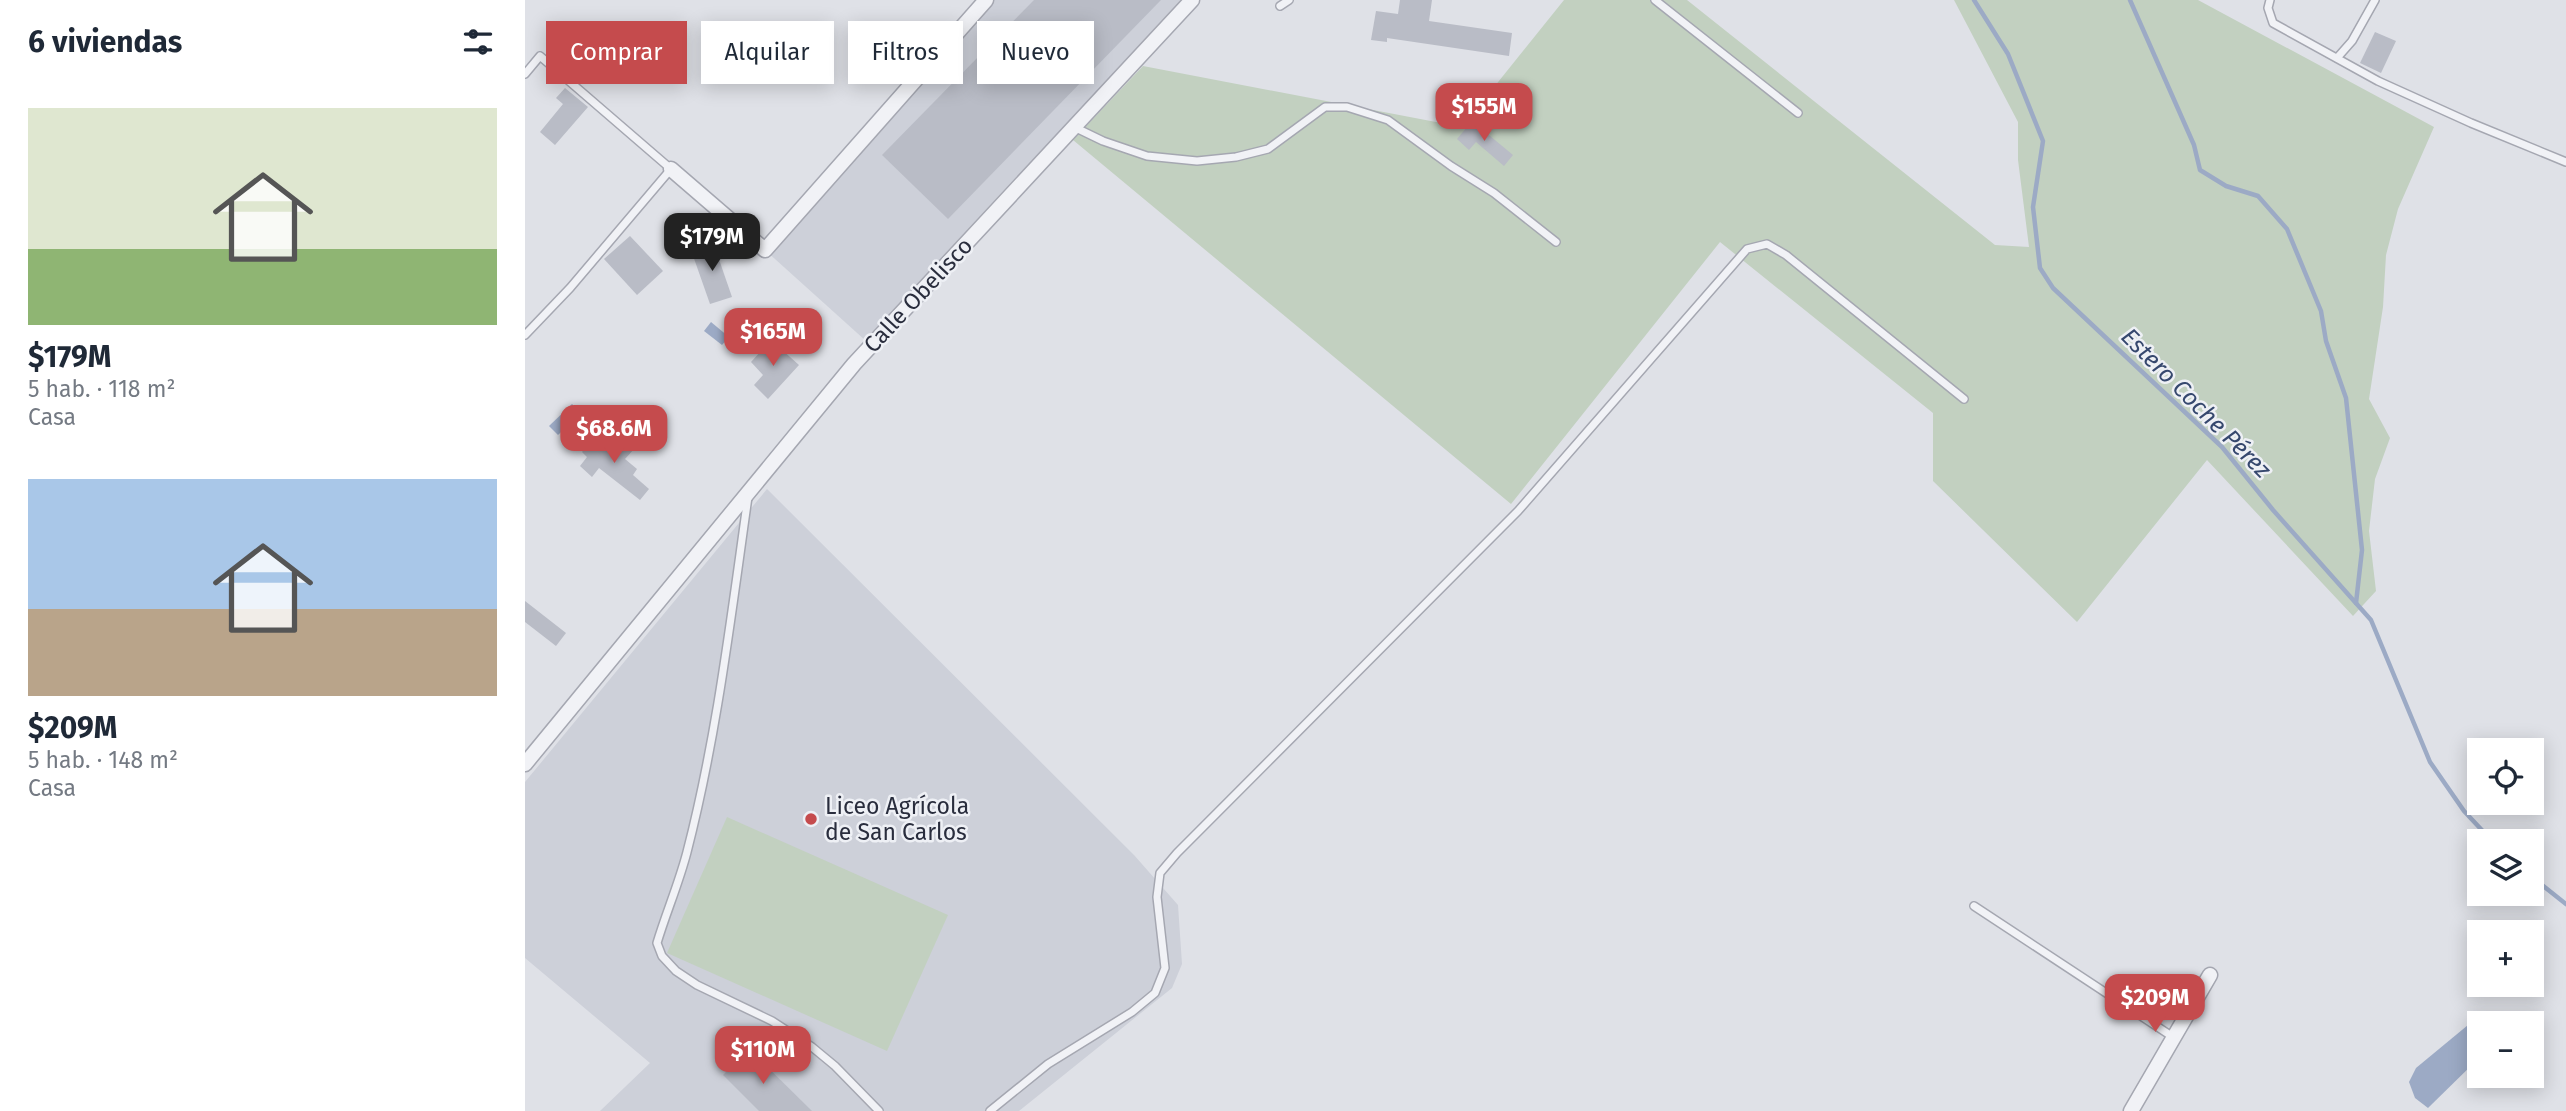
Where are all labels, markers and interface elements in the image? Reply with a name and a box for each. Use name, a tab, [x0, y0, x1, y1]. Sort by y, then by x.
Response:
chip: Comprar	[546, 21, 687, 84]
chip: Alquilar	[701, 21, 834, 84]
chip: Filtros	[848, 21, 963, 84]
chip: Nuevo	[977, 21, 1094, 84]
icon: filters	[459, 23, 497, 61]
text: 6 viviendas	[28, 24, 182, 60]
pin: $155M	[1435, 83, 1533, 143]
text: $155M	[1451, 92, 1517, 120]
icon: home	[200, 154, 326, 280]
pin: $179M	[663, 214, 761, 273]
text: $179M	[680, 222, 744, 250]
street label: Calle Obelisco	[858, 232, 978, 358]
pin: $165M	[724, 308, 822, 368]
text: $165M	[740, 317, 806, 345]
water label: Estero Coche Pérez	[2115, 322, 2277, 484]
text: $179M	[28, 339, 111, 375]
text: 5 hab. · 118 m²	[28, 375, 175, 403]
text: Casa	[28, 403, 76, 431]
pin: $68.6M	[557, 406, 671, 465]
text: $68.6M	[576, 414, 652, 442]
icon: home	[200, 525, 326, 651]
text: $209M	[28, 710, 117, 746]
map controls	[2467, 738, 2544, 1088]
button: locate	[2467, 738, 2544, 815]
text: 5 hab. · 148 m²	[28, 746, 178, 774]
text: Casa	[28, 774, 76, 802]
place label: Liceo Agrícola de San Carlos	[825, 792, 969, 846]
marker: Liceo Agrícola de San Carlos	[803, 811, 819, 827]
button: layers	[2467, 829, 2544, 906]
button: +	[2467, 920, 2544, 997]
pin: $209M	[2106, 974, 2204, 1034]
text: $209M	[2121, 983, 2189, 1011]
button: −	[2467, 1011, 2544, 1088]
pin: $110M	[714, 1026, 812, 1086]
text: $110M	[731, 1035, 795, 1063]

